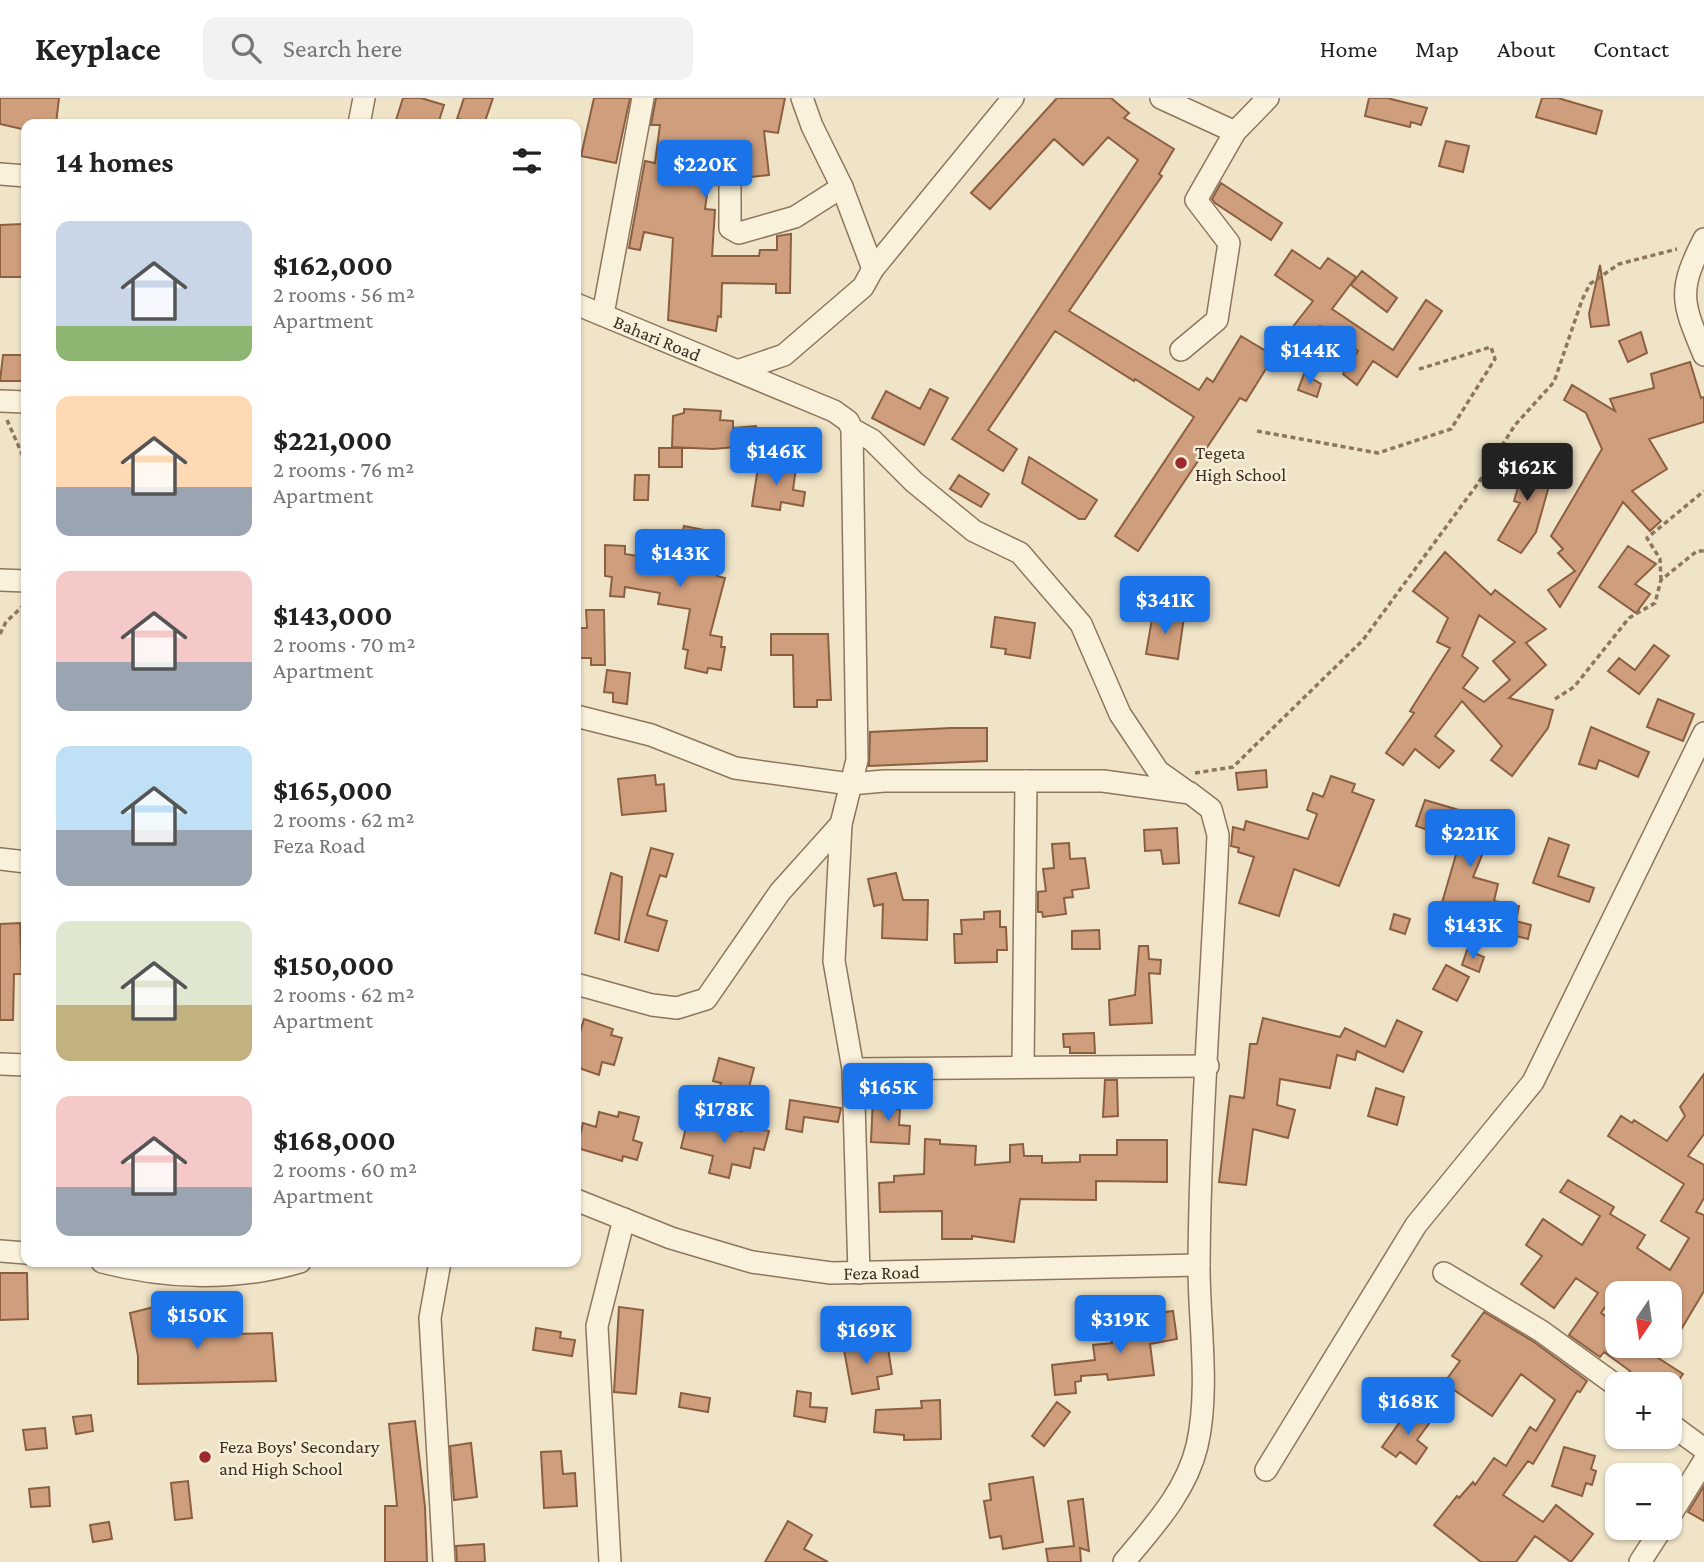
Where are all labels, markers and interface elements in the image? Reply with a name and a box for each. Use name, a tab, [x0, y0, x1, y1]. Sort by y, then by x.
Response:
search box	[203, 17, 693, 80]
icon: search	[227, 29, 265, 67]
text: Keyplace	[35, 30, 161, 67]
text: Search here	[283, 34, 402, 63]
text: Home	[1320, 35, 1377, 62]
text: Map	[1415, 35, 1459, 62]
text: About	[1497, 35, 1555, 62]
text: Contact	[1593, 35, 1669, 62]
pin: $220K	[656, 140, 754, 200]
icon: filters	[508, 142, 546, 180]
text: 14 homes	[56, 145, 174, 178]
text: $220K	[673, 150, 737, 176]
text: $162,000	[273, 248, 393, 281]
icon: home	[112, 249, 196, 333]
text: 2 rooms · 56 m²	[273, 281, 415, 307]
text: Apartment	[273, 307, 373, 333]
street label: Bahari Road	[611, 310, 704, 365]
pin: $144K	[1261, 327, 1359, 386]
text: $144K	[1280, 336, 1340, 362]
text: $221,000	[273, 423, 392, 456]
icon: home	[112, 424, 196, 508]
pin: $146K	[727, 428, 825, 487]
text: $146K	[746, 437, 806, 463]
place label: Tegeta High School	[1195, 442, 1286, 485]
pin: $162K	[1478, 444, 1576, 503]
text: $162K	[1498, 453, 1556, 479]
marker: Tegeta High School	[1173, 455, 1189, 471]
text: 2 rooms · 76 m²	[273, 456, 414, 482]
text: Apartment	[273, 482, 373, 508]
pin: $143K	[631, 530, 729, 589]
text: $143K	[651, 539, 709, 565]
pin: $341K	[1116, 576, 1214, 636]
text: $341K	[1136, 586, 1194, 612]
text: $143,000	[273, 598, 392, 631]
icon: home	[112, 599, 196, 683]
text: 2 rooms · 70 m²	[273, 631, 416, 657]
text: Apartment	[273, 657, 373, 683]
text: $165,000	[273, 773, 393, 806]
icon: home	[112, 774, 196, 858]
text: 2 rooms · 62 m²	[273, 806, 414, 832]
pin: $221K	[1421, 810, 1519, 869]
text: $221K	[1441, 819, 1499, 845]
text: Feza Road	[273, 832, 365, 858]
pin: $143K	[1424, 902, 1522, 961]
text: $143K	[1444, 911, 1502, 937]
text: $150,000	[273, 948, 394, 981]
icon: home	[112, 949, 196, 1033]
text: 2 rooms · 62 m²	[273, 981, 414, 1007]
text: Apartment	[273, 1007, 373, 1033]
pin: $165K	[839, 1063, 937, 1123]
text: $165K	[859, 1073, 917, 1099]
pin: $178K	[675, 1086, 773, 1145]
text: $178K	[694, 1095, 754, 1121]
text: $168,000	[273, 1123, 396, 1156]
icon: home	[112, 1124, 196, 1208]
text: 2 rooms · 60 m²	[273, 1156, 417, 1182]
text: Apartment	[273, 1182, 373, 1208]
street label: Feza Road	[843, 1261, 920, 1283]
north arrow	[1605, 1281, 1682, 1358]
map controls	[1605, 1281, 1682, 1540]
pin: $150K	[148, 1292, 246, 1351]
pin: $319K	[1071, 1296, 1169, 1355]
text: $150K	[167, 1301, 227, 1327]
text: $319K	[1091, 1305, 1149, 1331]
pin: $169K	[817, 1306, 915, 1366]
text: $169K	[836, 1316, 896, 1342]
button: +	[1605, 1372, 1682, 1449]
pin: $168K	[1359, 1378, 1457, 1437]
text: $168K	[1378, 1387, 1438, 1413]
place label: Feza Boys' Secondary and High School	[219, 1436, 380, 1479]
marker: Feza Boys' Secondary and High School	[197, 1449, 213, 1465]
button: −	[1605, 1463, 1682, 1540]

